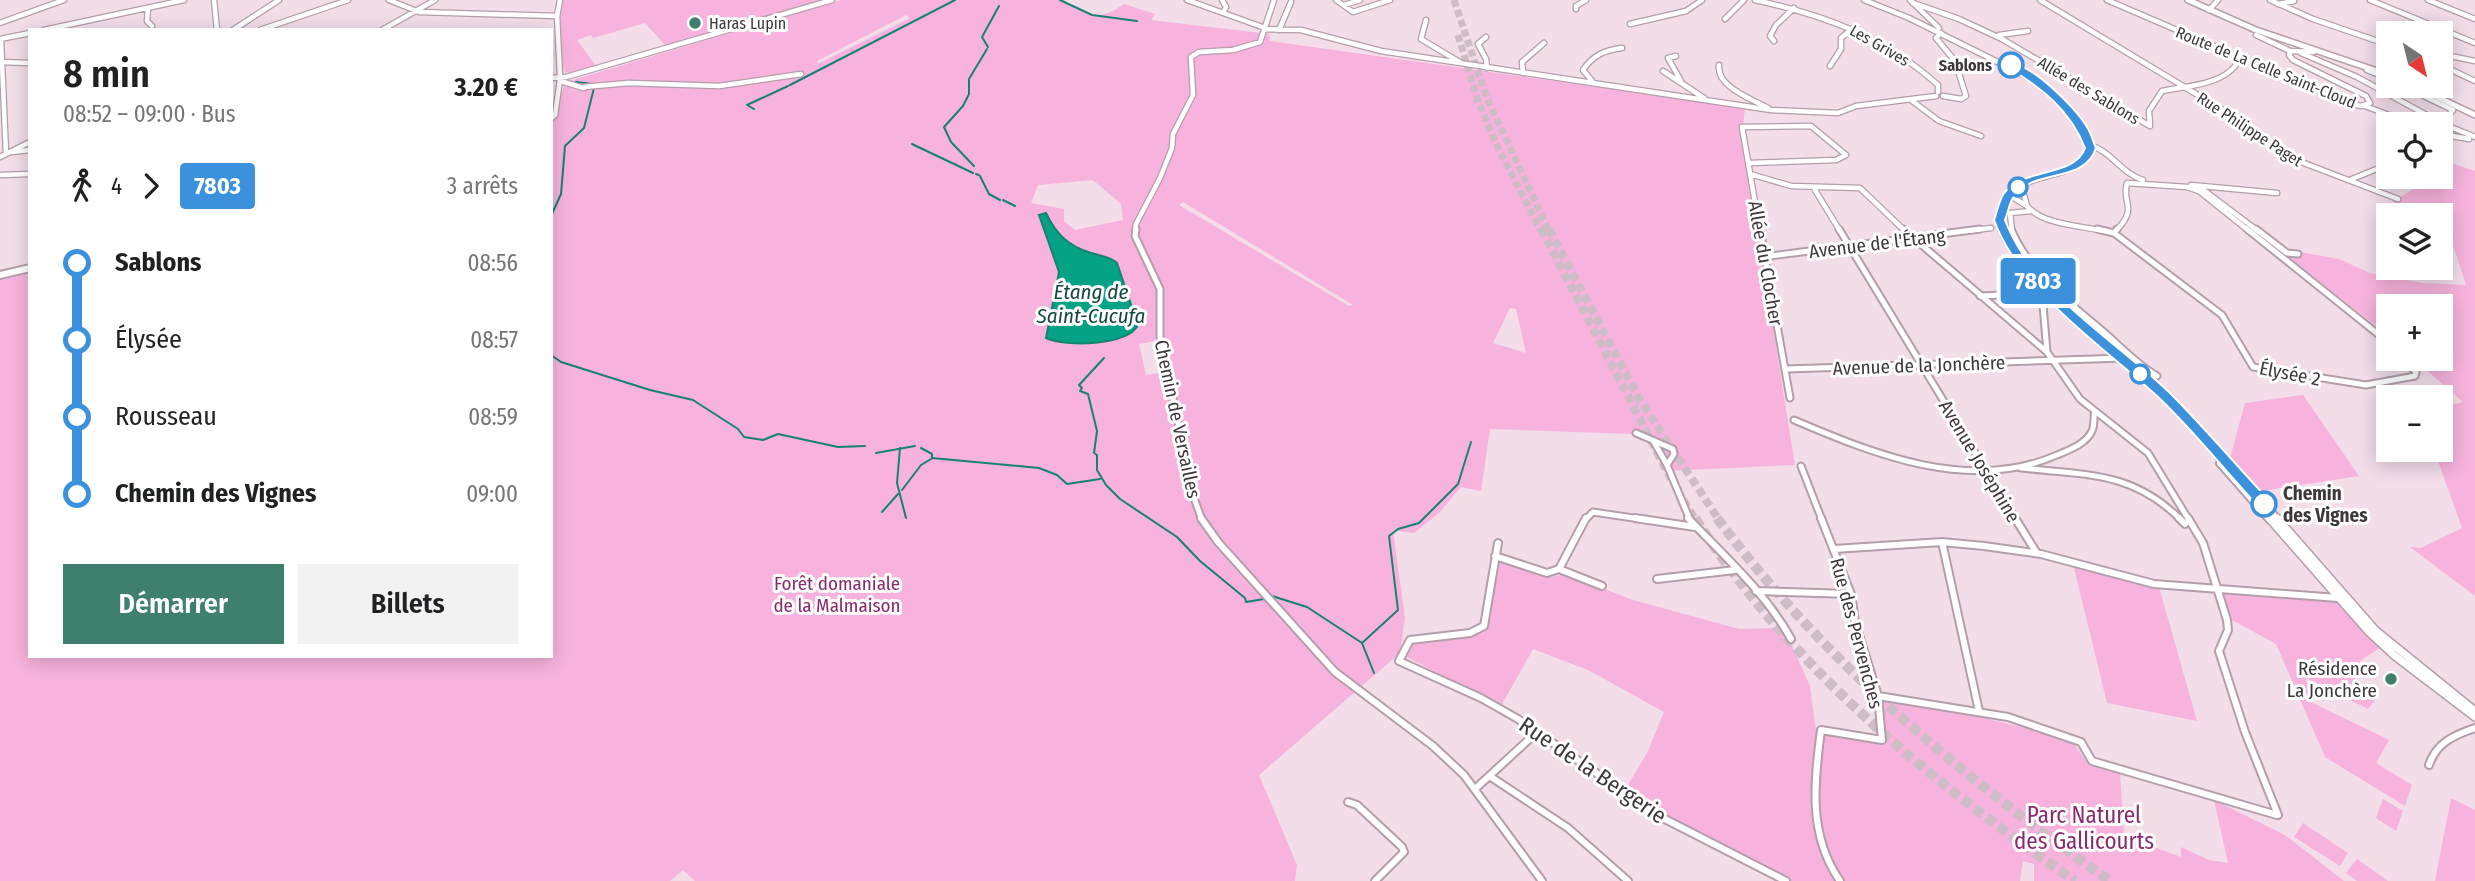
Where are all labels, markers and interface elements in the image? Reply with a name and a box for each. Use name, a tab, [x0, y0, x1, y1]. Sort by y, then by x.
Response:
place label: Haras Lupin	[709, 14, 786, 33]
marker: Haras Lupin	[687, 15, 703, 31]
street label: Les Grives	[1847, 21, 1913, 70]
north arrow	[2376, 21, 2454, 98]
map controls	[2376, 21, 2453, 462]
street label: Route de La Celle Saint-Cloud	[2173, 23, 2359, 112]
text: 8 min	[63, 51, 150, 97]
marker: Sablons	[1998, 52, 2024, 78]
street label: Allée des Sablons	[2034, 53, 2143, 128]
place label: Sablons	[1939, 56, 1992, 75]
text: 3.20 €	[454, 72, 518, 103]
street label: Rue Philippe Paget	[2193, 88, 2307, 171]
text: 08:52 – 09:00 · Bus	[63, 100, 236, 128]
button: locate	[2376, 112, 2453, 189]
icon: walk	[63, 167, 101, 205]
icon: forward	[132, 167, 170, 205]
text: 4	[111, 172, 122, 200]
text: 7803	[194, 172, 241, 200]
text: 3 arrêts	[447, 172, 518, 200]
unlabelled marker	[2008, 177, 2028, 197]
street label: Allée du Clocher	[1743, 199, 1788, 328]
button: layers	[2376, 203, 2453, 280]
street label: Avenue de l'Étang	[1808, 224, 1947, 263]
text: Sablons	[115, 247, 201, 278]
text: 08:56	[468, 249, 518, 277]
line badge: 7803	[1989, 258, 2087, 304]
text: 7803	[2015, 267, 2061, 295]
water label: Étang de Saint-Cucufa	[1036, 279, 1145, 329]
button: +	[2376, 294, 2453, 371]
text: Élysée	[115, 324, 182, 355]
text: 08:57	[470, 326, 518, 354]
street label: Chemin de Versailles	[1149, 338, 1206, 500]
street label: Avenue de la Jonchère	[1832, 351, 2006, 380]
street label: Élysée 2	[2257, 356, 2322, 391]
unlabelled marker	[2130, 364, 2150, 384]
button: −	[2376, 385, 2453, 462]
street label: Avenue Joséphine	[1934, 396, 2025, 527]
text: Rousseau	[115, 401, 217, 432]
text: 08:59	[468, 403, 518, 431]
text: Chemin des Vignes	[115, 478, 316, 509]
text: 09:00	[466, 480, 518, 508]
place label: Chemin des Vignes	[2283, 482, 2368, 527]
marker: Chemin des Vignes	[2251, 491, 2277, 517]
street label: Rue des Pervenches	[1825, 555, 1888, 711]
button: Démarrer	[63, 564, 284, 644]
button: Billets	[298, 564, 518, 644]
park label: Forêt domaniale de la Malmaison	[773, 572, 901, 617]
place label: Résidence La Jonchère	[2287, 657, 2377, 702]
marker: Résidence La Jonchère	[2383, 671, 2399, 687]
street label: Rue de la Bergerie	[1514, 710, 1672, 830]
park label: Parc Naturel des Gallicourts	[2014, 801, 2154, 855]

